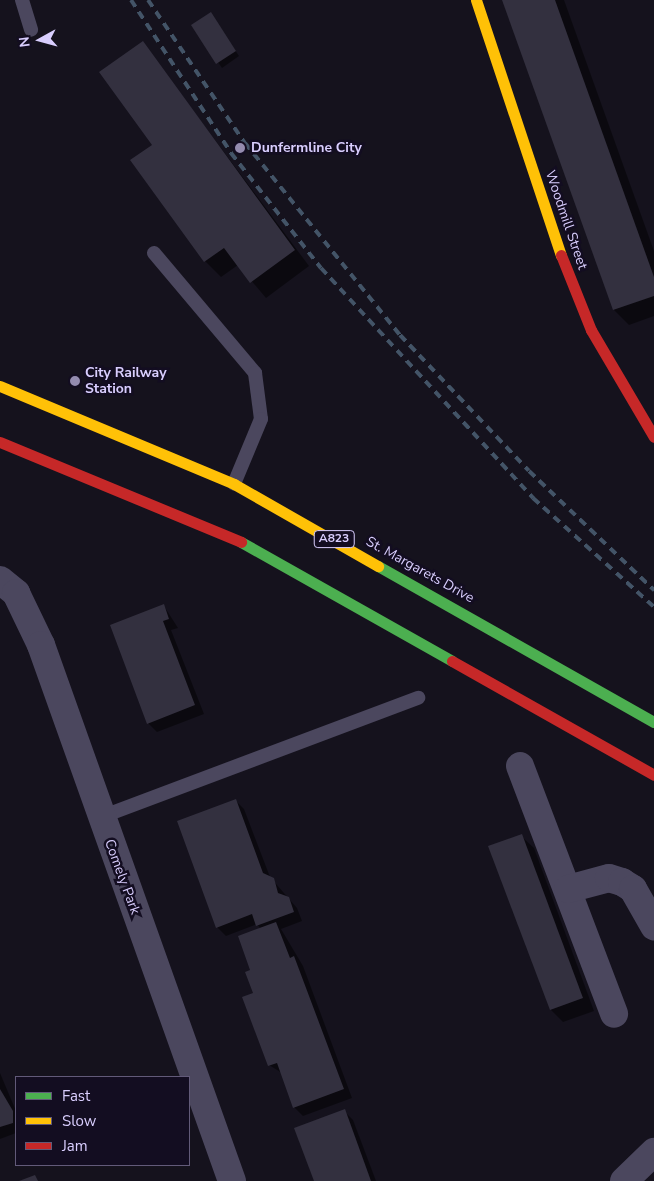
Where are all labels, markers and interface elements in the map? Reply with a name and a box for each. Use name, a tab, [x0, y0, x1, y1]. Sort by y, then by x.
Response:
north arrow	[15, 15, 65, 65]
text: N	[15, 36, 35, 48]
place label: Dunfermline City	[251, 140, 362, 156]
marker: Dunfermline City	[233, 141, 247, 155]
street label: Woodmill Street	[541, 168, 591, 272]
place label: City Railway Station	[85, 365, 167, 398]
marker: City Railway Station	[69, 375, 81, 387]
road number: A823	[313, 530, 355, 548]
street label: St. Margarets Drive	[363, 533, 477, 607]
street label: Comely Park	[101, 837, 143, 917]
legend	[15, 1076, 190, 1166]
text: Fast	[62, 1086, 90, 1106]
text: Slow	[62, 1111, 96, 1131]
text: Jam	[62, 1136, 88, 1156]

